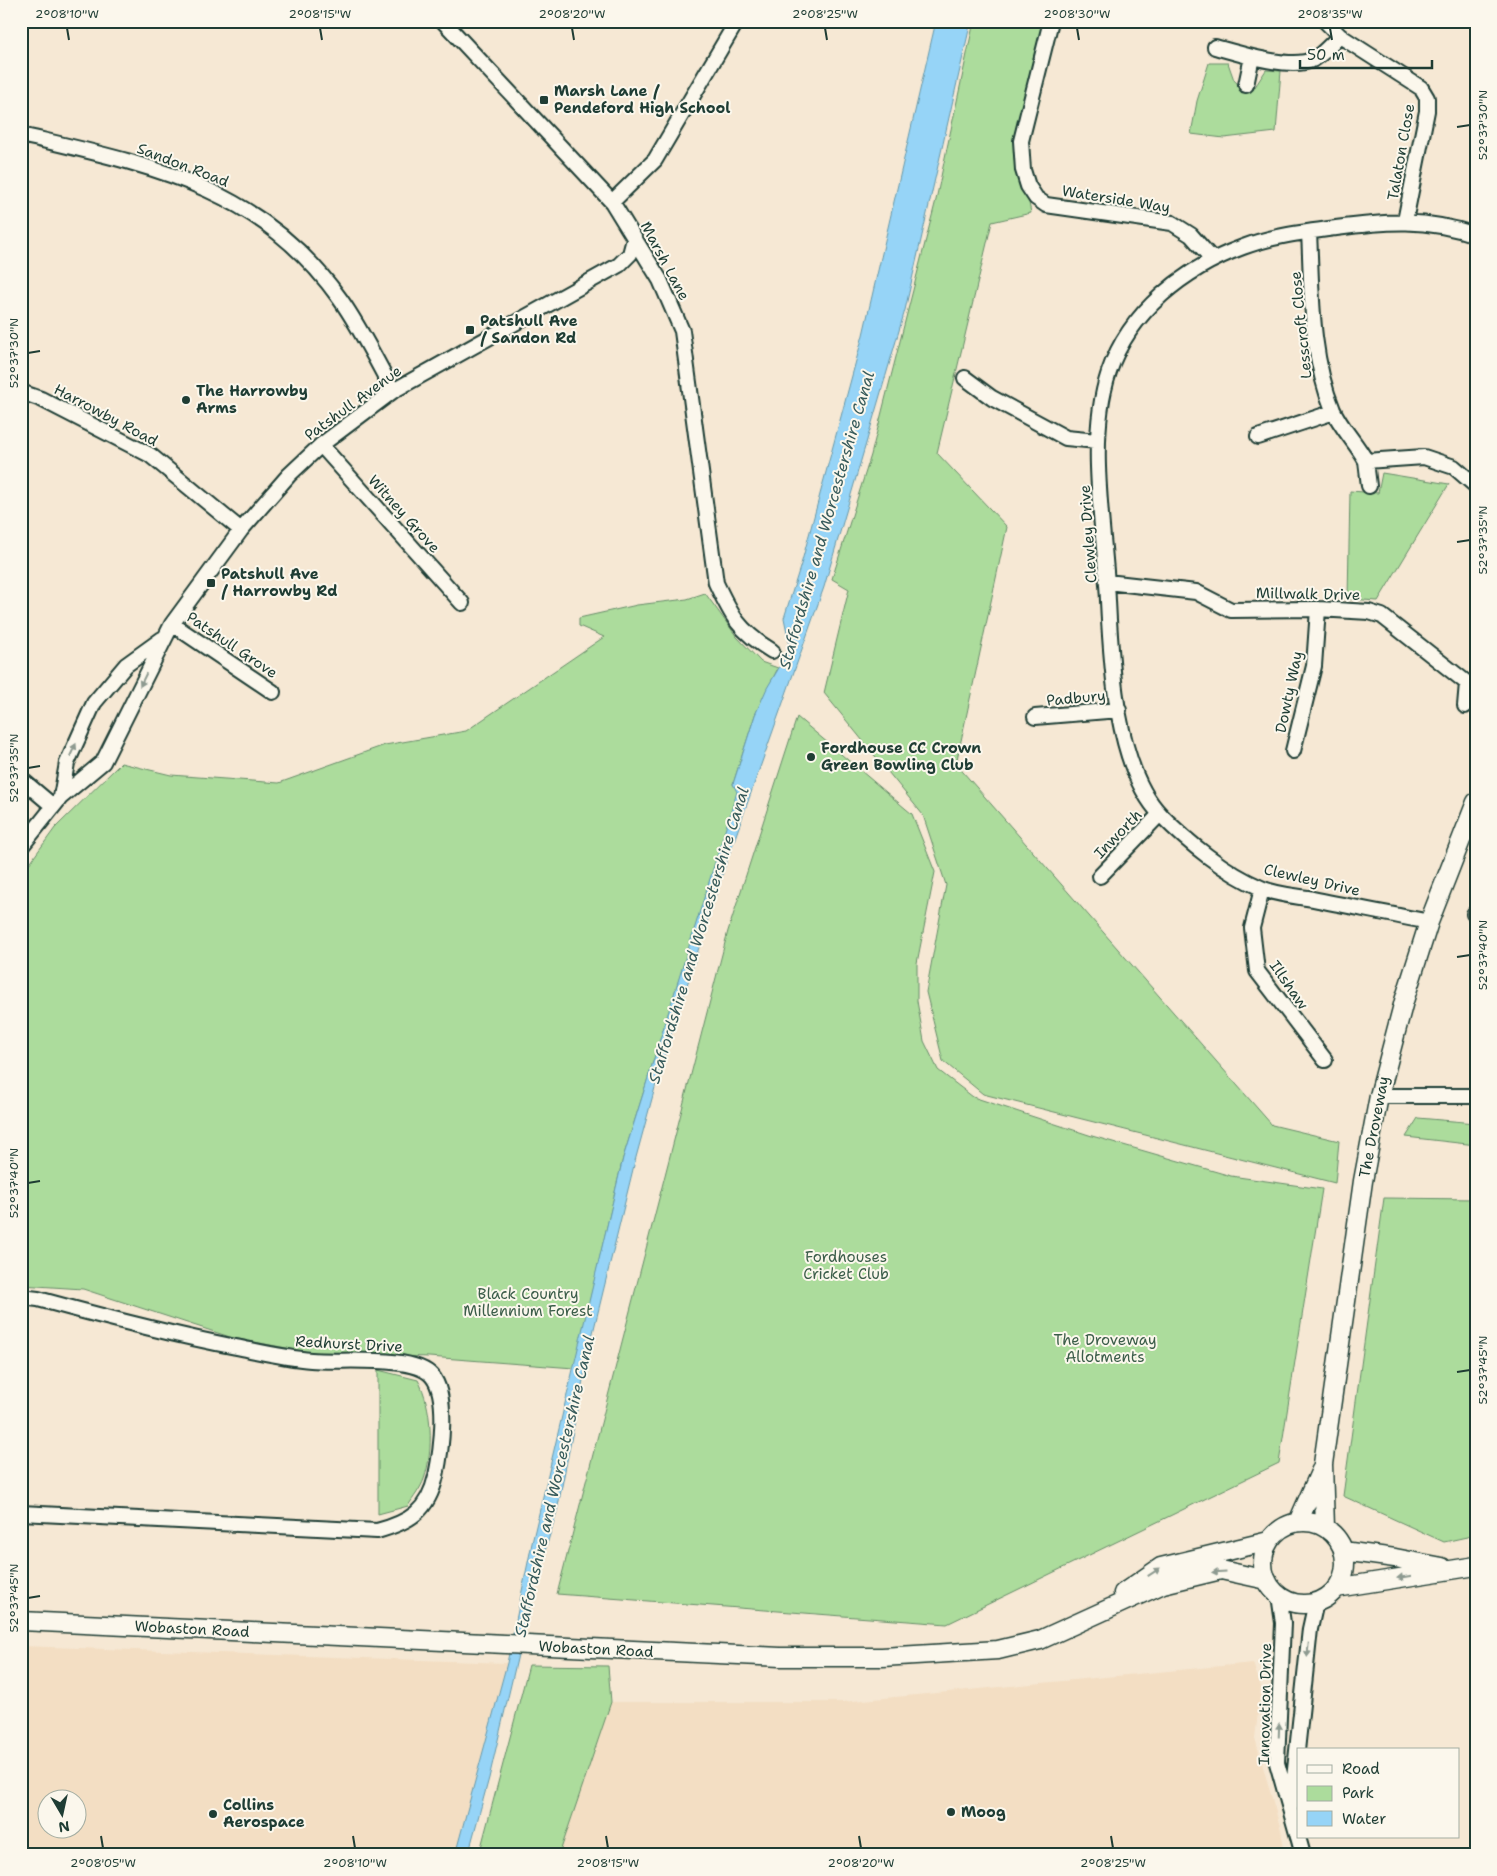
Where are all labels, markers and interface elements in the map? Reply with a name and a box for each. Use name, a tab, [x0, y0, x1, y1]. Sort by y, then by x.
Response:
text: 2°08'10"W	[35, 6, 99, 22]
text: 2°08'15"W	[289, 6, 351, 22]
text: 2°08'20"W	[539, 6, 605, 22]
text: 2°08'25"W	[792, 6, 858, 22]
text: 2°08'30"W	[1043, 6, 1111, 22]
text: 2°08'35"W	[1297, 6, 1363, 22]
scale bar	[1300, 38, 1432, 70]
text: 50 m	[1307, 45, 1345, 65]
place label: Marsh Lane / Pendeford High School	[554, 81, 730, 118]
text: 52°37'30"N	[1475, 90, 1491, 160]
marker: Marsh Lane / Pendeford High School	[538, 94, 550, 106]
street label: Talaton Close	[1383, 102, 1419, 202]
street label: Sandon Road	[134, 138, 232, 192]
street label: Waterside Way	[1060, 181, 1172, 217]
street label: Marsh Lane	[636, 218, 694, 304]
street label: Lesscroft Close	[1285, 270, 1317, 380]
place label: Patshull Ave / Sandon Rd	[480, 311, 578, 348]
text: 52°37'30"N	[6, 318, 22, 388]
marker: Patshull Ave / Sandon Rd	[464, 324, 476, 336]
street label: Patshull Avenue	[300, 361, 406, 445]
water label: Staffordshire and Worcestershire Canal	[774, 369, 879, 671]
street label: Harrowby Road	[50, 379, 162, 451]
place label: The Harrowby Arms	[196, 381, 308, 418]
marker: The Harrowby Arms	[180, 394, 192, 406]
street label: Witney Grove	[364, 471, 444, 557]
street label: Clewley Drive	[1075, 484, 1101, 584]
text: 52°37'35"N	[1475, 506, 1491, 575]
place label: Patshull Ave / Harrowby Rd	[221, 564, 338, 601]
marker: Patshull Ave / Harrowby Rd	[205, 577, 217, 589]
street label: Millwalk Drive	[1256, 583, 1360, 605]
street label: Patshull Grove	[183, 607, 281, 683]
street label: Dowty Way	[1271, 649, 1307, 735]
one-way arrow	[139, 673, 147, 688]
street label: Padbury	[1046, 685, 1106, 711]
text: 52°37'35"N	[6, 734, 22, 803]
place label: Fordhouse CC Crown Green Bowling Club	[821, 738, 981, 775]
one-way arrow	[69, 743, 77, 757]
marker: Fordhouse CC Crown Green Bowling Club	[805, 751, 817, 763]
water label: Staffordshire and Worcestershire Canal	[643, 784, 754, 1086]
street label: Inworth	[1090, 805, 1146, 863]
street label: Clewley Drive	[1262, 859, 1362, 901]
text: 52°37'40"N	[1475, 920, 1491, 990]
street label: Illshaw	[1265, 956, 1313, 1014]
street label: The Droveway	[1354, 1075, 1394, 1179]
text: 52°37'40"N	[6, 1148, 22, 1218]
park label: Fordhouses Cricket Club	[803, 1247, 889, 1284]
park label: Black Country Millennium Forest	[463, 1284, 593, 1321]
park label: The Droveway Allotments	[1053, 1330, 1157, 1367]
street label: Redhurst Drive	[295, 1331, 403, 1357]
water label: Staffordshire and Worcestershire Canal	[510, 1333, 599, 1639]
text: 52°37'45"N	[1475, 1336, 1491, 1404]
text: 52°37'45"N	[6, 1564, 22, 1632]
one-way arrow	[1148, 1567, 1161, 1577]
one-way arrow	[1211, 1569, 1227, 1577]
one-way arrow	[1396, 1574, 1412, 1582]
street label: Wobaston Road	[134, 1616, 250, 1642]
street label: Wobaston Road	[538, 1636, 654, 1662]
one-way arrow	[1304, 1642, 1312, 1658]
street label: Innovation Drive	[1254, 1643, 1276, 1765]
one-way arrow	[1275, 1721, 1283, 1737]
legend	[1297, 1748, 1460, 1838]
text: Road	[1342, 1759, 1380, 1779]
text: Park	[1342, 1783, 1374, 1803]
north arrow	[38, 1788, 88, 1838]
place label: Collins Aerospace	[223, 1795, 305, 1832]
place label: Moog	[961, 1802, 1006, 1822]
marker: Moog	[945, 1806, 957, 1818]
marker: Collins Aerospace	[207, 1808, 219, 1820]
text: Water	[1342, 1809, 1386, 1829]
text: N	[57, 1817, 71, 1837]
text: 2°08'05"W	[70, 1855, 136, 1871]
text: 2°08'10"W	[323, 1855, 387, 1871]
text: 2°08'15"W	[577, 1855, 639, 1871]
text: 2°08'20"W	[828, 1855, 894, 1871]
text: 2°08'25"W	[1080, 1855, 1146, 1871]

